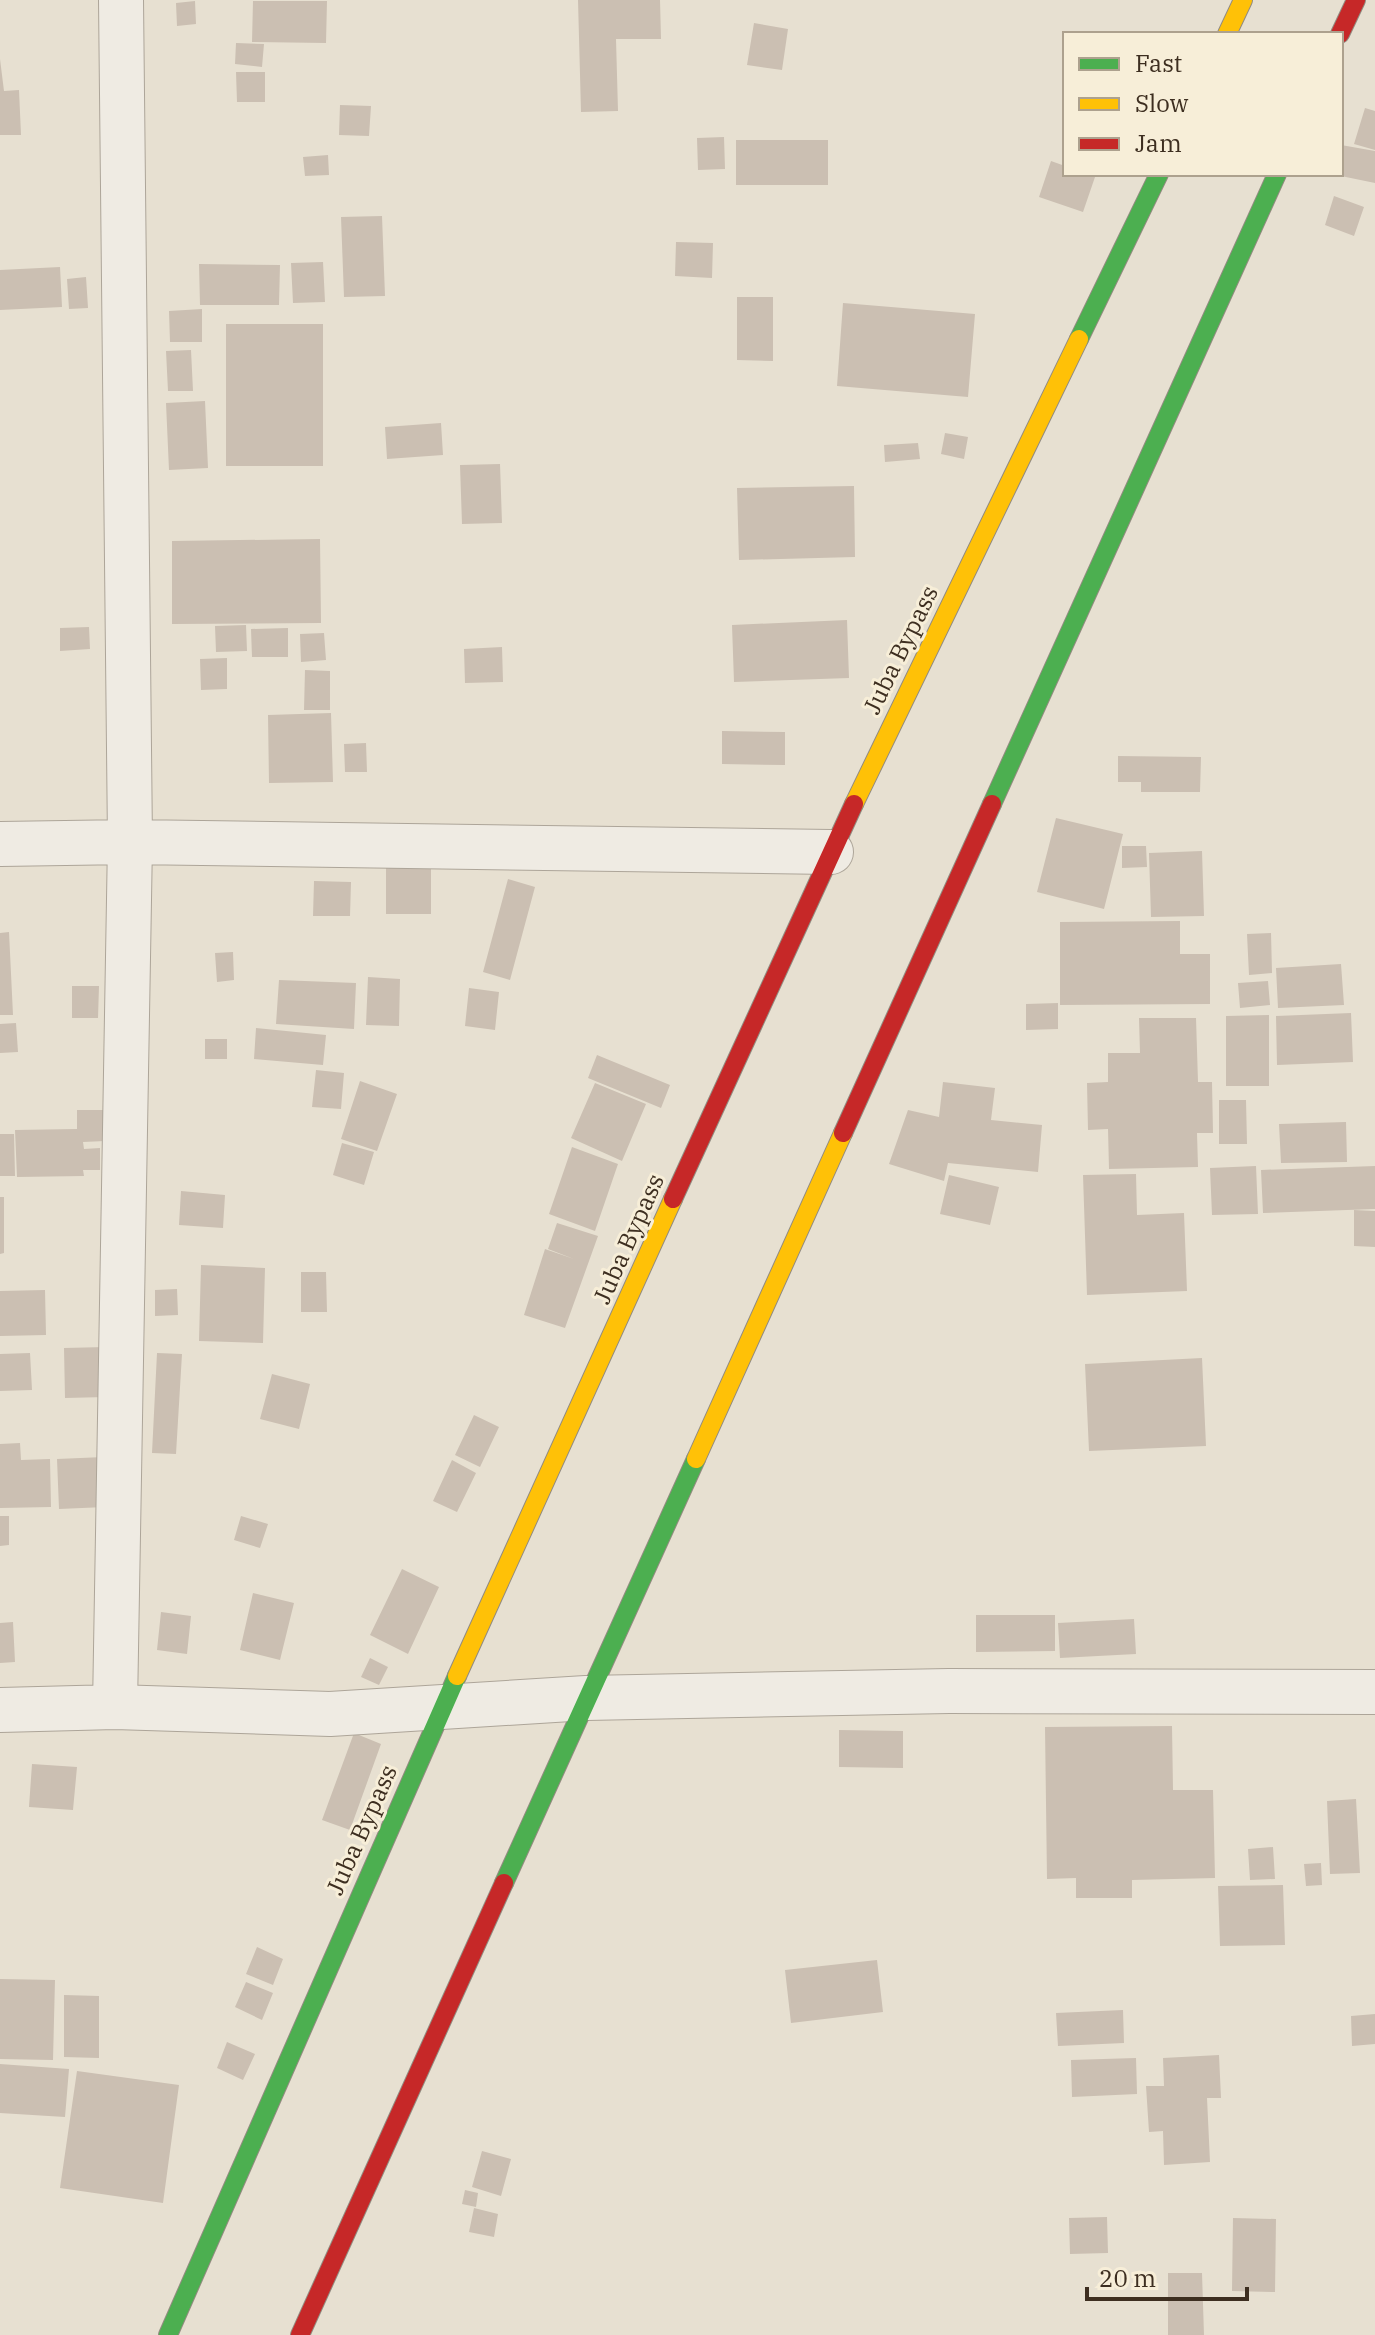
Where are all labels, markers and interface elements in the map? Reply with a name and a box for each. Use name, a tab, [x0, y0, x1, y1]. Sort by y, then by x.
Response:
legend	[1063, 32, 1343, 176]
text: Fast	[1135, 47, 1182, 79]
text: Slow	[1135, 87, 1189, 119]
text: Jam	[1135, 127, 1182, 159]
street label: Juba Bypass	[855, 580, 945, 719]
street label: Juba Bypass	[585, 1169, 671, 1309]
street label: Juba Bypass	[318, 1760, 404, 1900]
scale bar	[1087, 2251, 1247, 2301]
text: 20 m	[1099, 2262, 1156, 2294]

